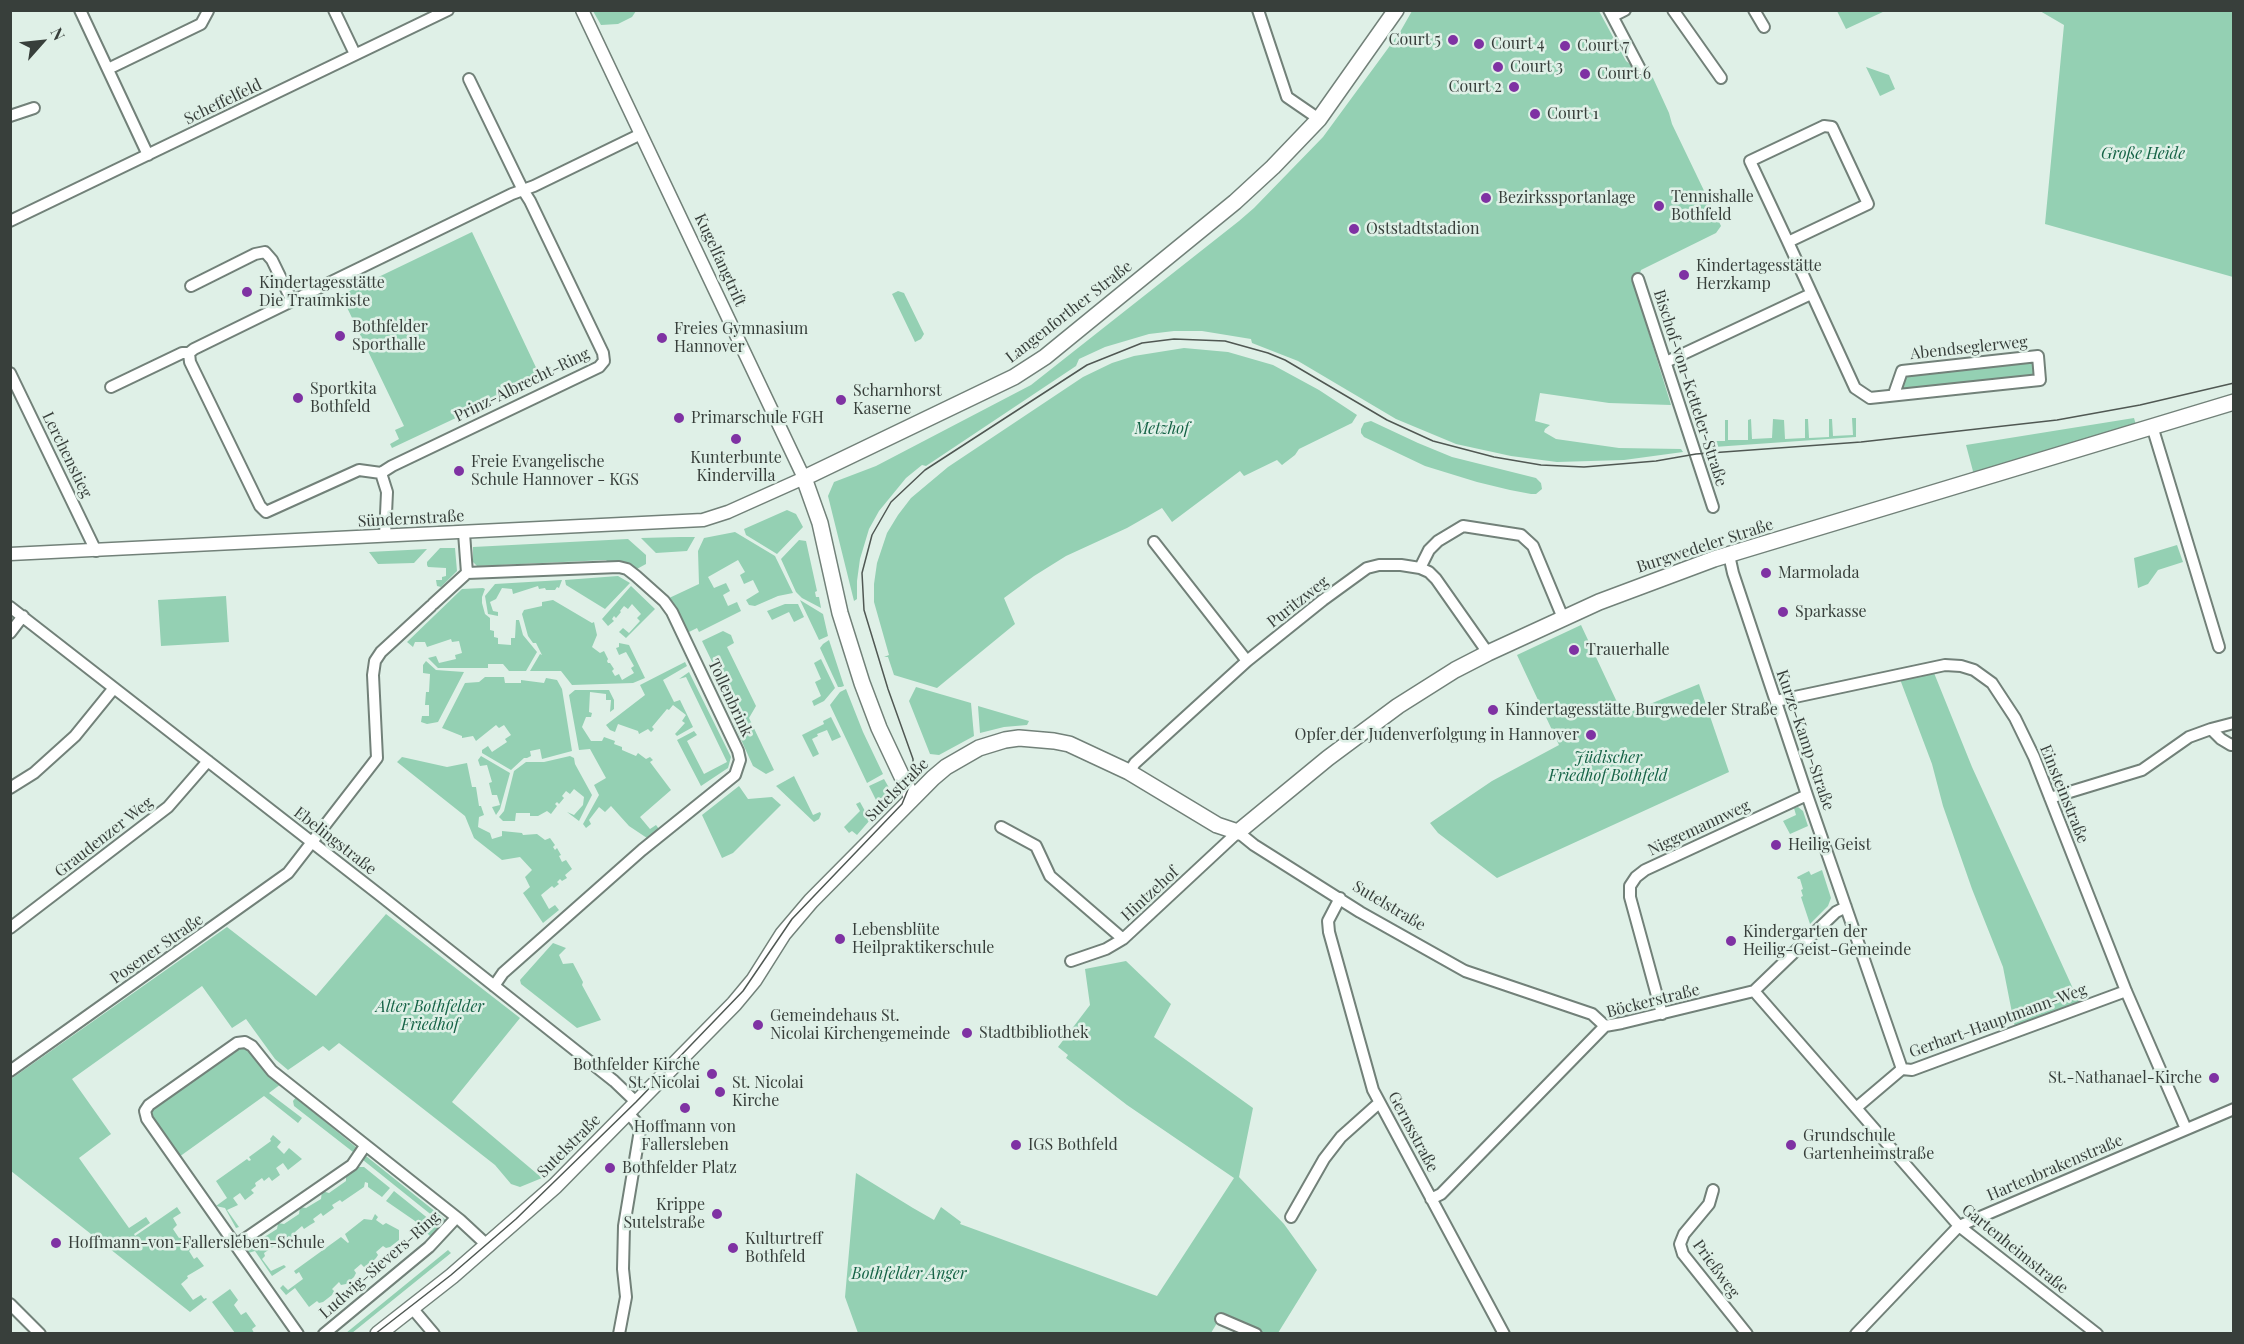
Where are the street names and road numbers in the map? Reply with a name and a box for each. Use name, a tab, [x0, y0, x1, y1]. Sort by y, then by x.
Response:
street label: Scheffelfeld	[181, 75, 265, 129]
street label: Kugelfangtrift	[690, 210, 750, 310]
street label: Langenforther Straße	[1002, 257, 1136, 367]
street label: Bischof-von-Ketteler-Straße	[1649, 287, 1731, 489]
street label: Abendseglerweg	[1909, 332, 2029, 364]
street label: Prinz-Albrecht-Ring	[451, 344, 593, 426]
street label: Lerchenstieg	[38, 409, 96, 501]
street label: Sündernstraße	[357, 507, 465, 531]
street label: Burgwedeler Straße	[1634, 515, 1776, 577]
street label: Puritzweg	[1264, 572, 1332, 632]
street label: Tollenbrink	[704, 656, 756, 740]
street label: Kurze-Kamp-Straße	[1772, 667, 1838, 813]
street label: Einsteinstraße	[2036, 742, 2092, 846]
street label: Sutelstraße	[861, 754, 933, 826]
street label: Graudenzer Weg	[51, 793, 157, 881]
street label: Niggemannweg	[1645, 796, 1753, 860]
street label: Ebelingstraße	[290, 803, 380, 879]
street label: Hintzehof	[1117, 863, 1183, 925]
street label: Sutelstraße	[1349, 877, 1429, 935]
street label: Posener Straße	[107, 910, 207, 988]
street label: Böckerstraße	[1604, 980, 1702, 1022]
street label: Gerhart-Hauptmann-Weg	[1907, 980, 2089, 1062]
street label: Gernsstraße	[1384, 1088, 1442, 1176]
street label: Sutelstraße	[533, 1110, 605, 1182]
street label: Hartenbrakenstraße	[1984, 1131, 2126, 1205]
street label: Gartenheimstraße	[1958, 1200, 2072, 1298]
street label: Ludwig-Sievers-Ring	[316, 1207, 444, 1323]
street label: Prießweg	[1688, 1236, 1744, 1302]

